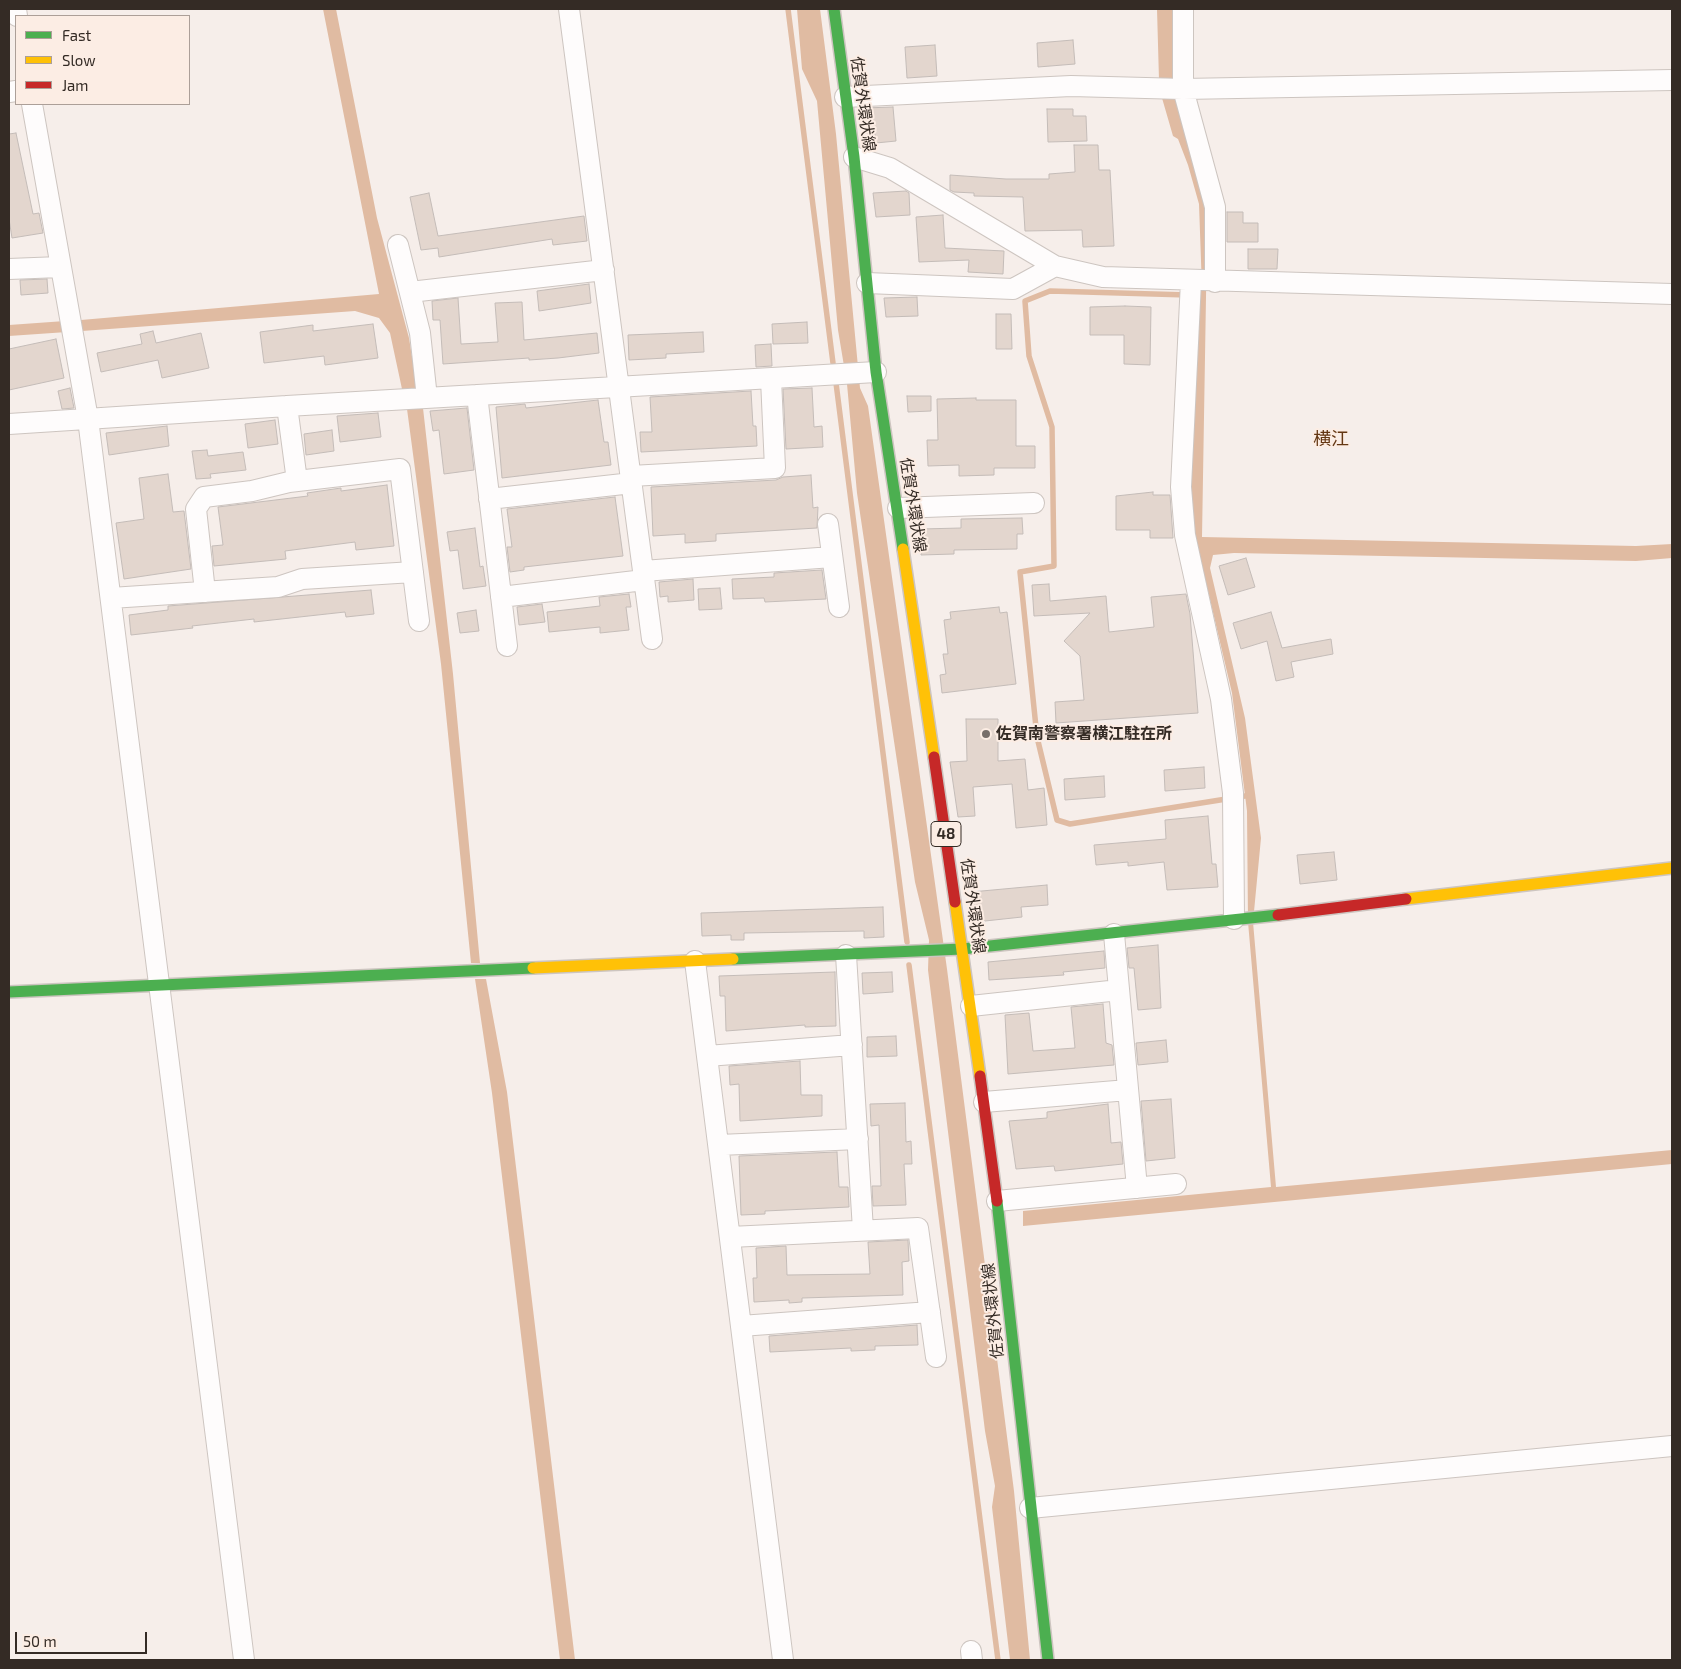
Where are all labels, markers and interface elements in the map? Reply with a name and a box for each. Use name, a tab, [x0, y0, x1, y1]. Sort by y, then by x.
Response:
legend	[15, 15, 190, 105]
text: Fast	[62, 26, 91, 44]
text: Slow	[62, 51, 96, 69]
street label: 佐賀外環状線	[847, 55, 879, 153]
text: Jam	[62, 76, 88, 94]
district label: 横江	[1313, 428, 1349, 450]
street label: 佐賀外環状線	[896, 456, 930, 554]
place label: 佐賀南警察署横江駐在所	[996, 724, 1172, 744]
marker: 佐賀南警察署横江駐在所	[980, 728, 992, 740]
road number: 48	[931, 822, 961, 846]
street label: 佐賀外環状線	[957, 857, 989, 955]
street label: 佐賀外環状線	[978, 1262, 1008, 1360]
scale bar	[18, 1622, 150, 1654]
text: 50 m	[23, 1632, 57, 1650]

